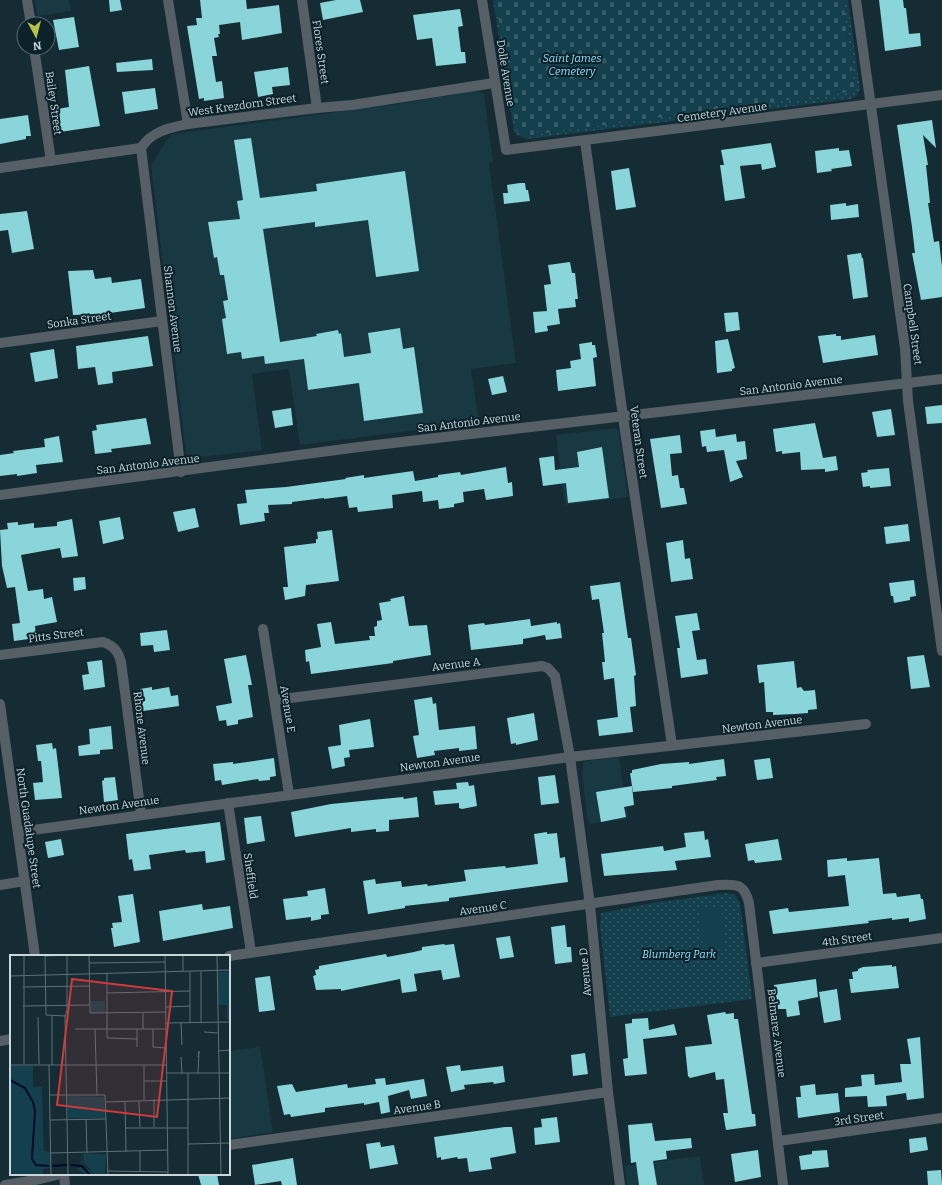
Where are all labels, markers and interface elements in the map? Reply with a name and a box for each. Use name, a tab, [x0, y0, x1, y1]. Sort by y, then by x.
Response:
north arrow	[16, 16, 56, 56]
street label: Flores Street	[310, 19, 331, 85]
text: N	[32, 38, 42, 52]
street label: Dolle Avenue	[494, 39, 517, 107]
park label: Saint James Cemetery	[542, 52, 602, 78]
street label: Bailey Street	[43, 70, 64, 136]
street label: West Krezdorn Street	[187, 91, 297, 120]
street label: Cemetery Avenue	[676, 100, 768, 125]
street label: Shannon Avenue	[161, 265, 184, 353]
street label: Campbell Street	[900, 283, 925, 366]
street label: Sonka Street	[46, 310, 112, 331]
street label: San Antonio Avenue	[739, 373, 843, 398]
street label: Veteran Street	[627, 405, 650, 479]
street label: San Antonio Avenue	[417, 410, 521, 435]
street label: San Antonio Avenue	[96, 452, 200, 477]
street label: Pitts Street	[27, 626, 85, 645]
street label: Avenue A	[431, 655, 481, 674]
street label: Avenue E	[277, 685, 298, 734]
street label: Rhone Avenue	[131, 690, 152, 766]
street label: Newton Avenue	[721, 713, 803, 736]
street label: Newton Avenue	[399, 750, 481, 775]
street label: North Guadalupe Street	[14, 767, 43, 889]
street label: Newton Avenue	[78, 793, 160, 818]
street label: Sheffield	[241, 852, 260, 900]
street label: Avenue C	[458, 899, 508, 918]
street label: 4th Street	[821, 930, 873, 949]
street label: Avenue D	[577, 947, 594, 997]
park label: Blumberg Park	[642, 948, 717, 961]
inset map	[10, 955, 230, 1175]
street label: Belmarez Avenue	[765, 988, 788, 1078]
street label: Avenue B	[392, 1098, 442, 1117]
street label: 3rd Street	[833, 1109, 885, 1128]

